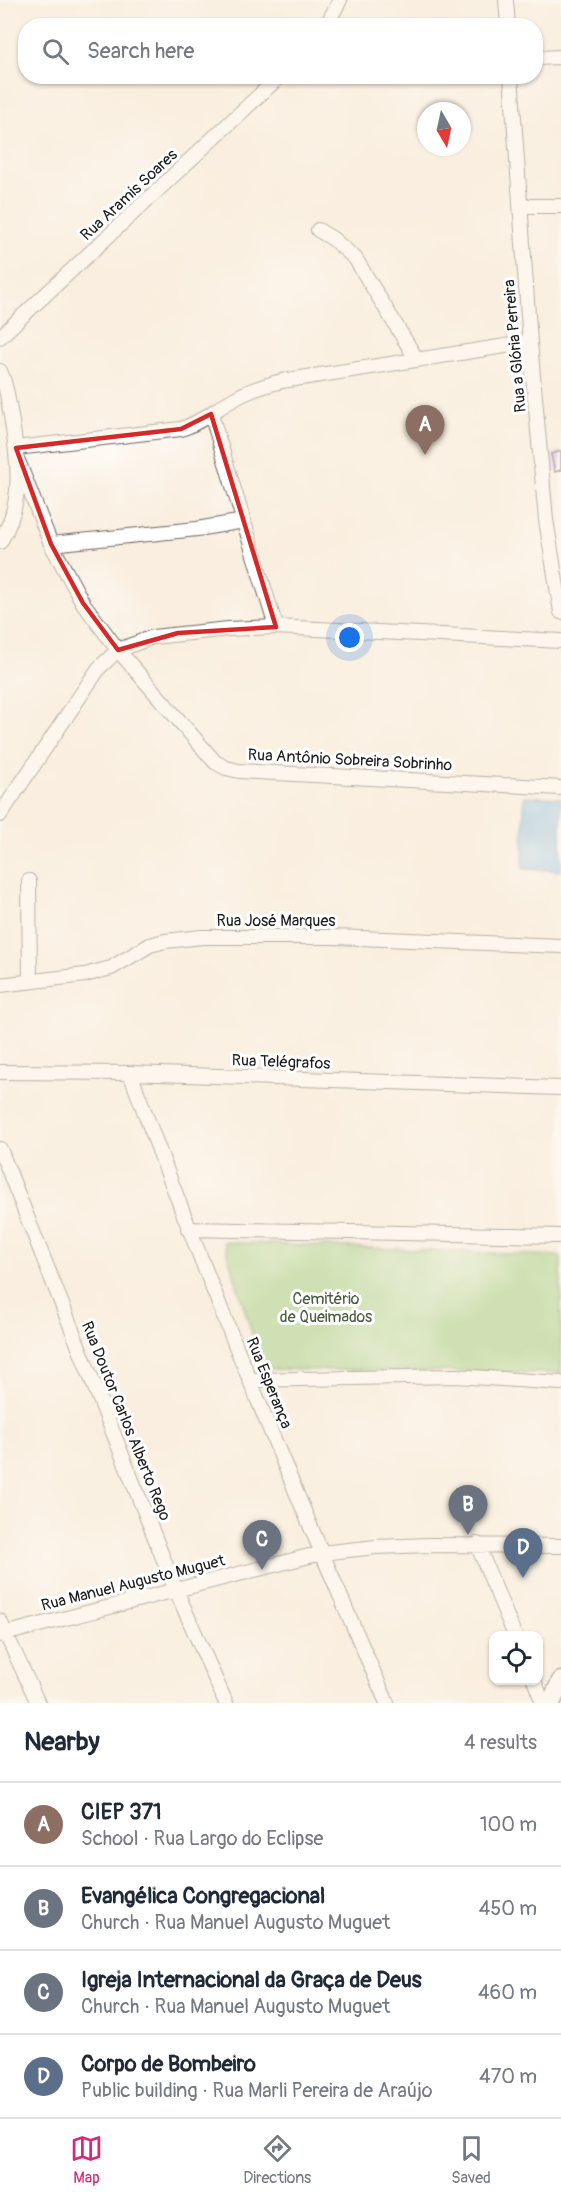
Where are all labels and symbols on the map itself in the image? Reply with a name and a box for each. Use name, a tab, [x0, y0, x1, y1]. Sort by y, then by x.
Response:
north arrow	[417, 102, 471, 156]
street label: Rua Aramis Soares	[76, 145, 182, 245]
street label: Rua a Glória Perreira	[499, 279, 531, 413]
pin: A	[406, 406, 444, 455]
your location	[335, 623, 364, 652]
street label: Rua Antônio Sobreira Sobrinho	[247, 745, 453, 775]
street label: Rua José Marques	[217, 911, 335, 931]
street label: Rua Telégrafos	[231, 1050, 331, 1074]
park label: Cemitério de Queimados	[280, 1289, 372, 1327]
street label: Rua Doutor Carlos Alberto Rego	[77, 1318, 175, 1524]
street label: Rua Esperança	[242, 1334, 296, 1432]
pin: B	[448, 1486, 488, 1535]
pin: C	[242, 1520, 282, 1570]
pin: D	[504, 1528, 542, 1578]
street label: Rua Manuel Augusto Muguet	[39, 1550, 227, 1616]

